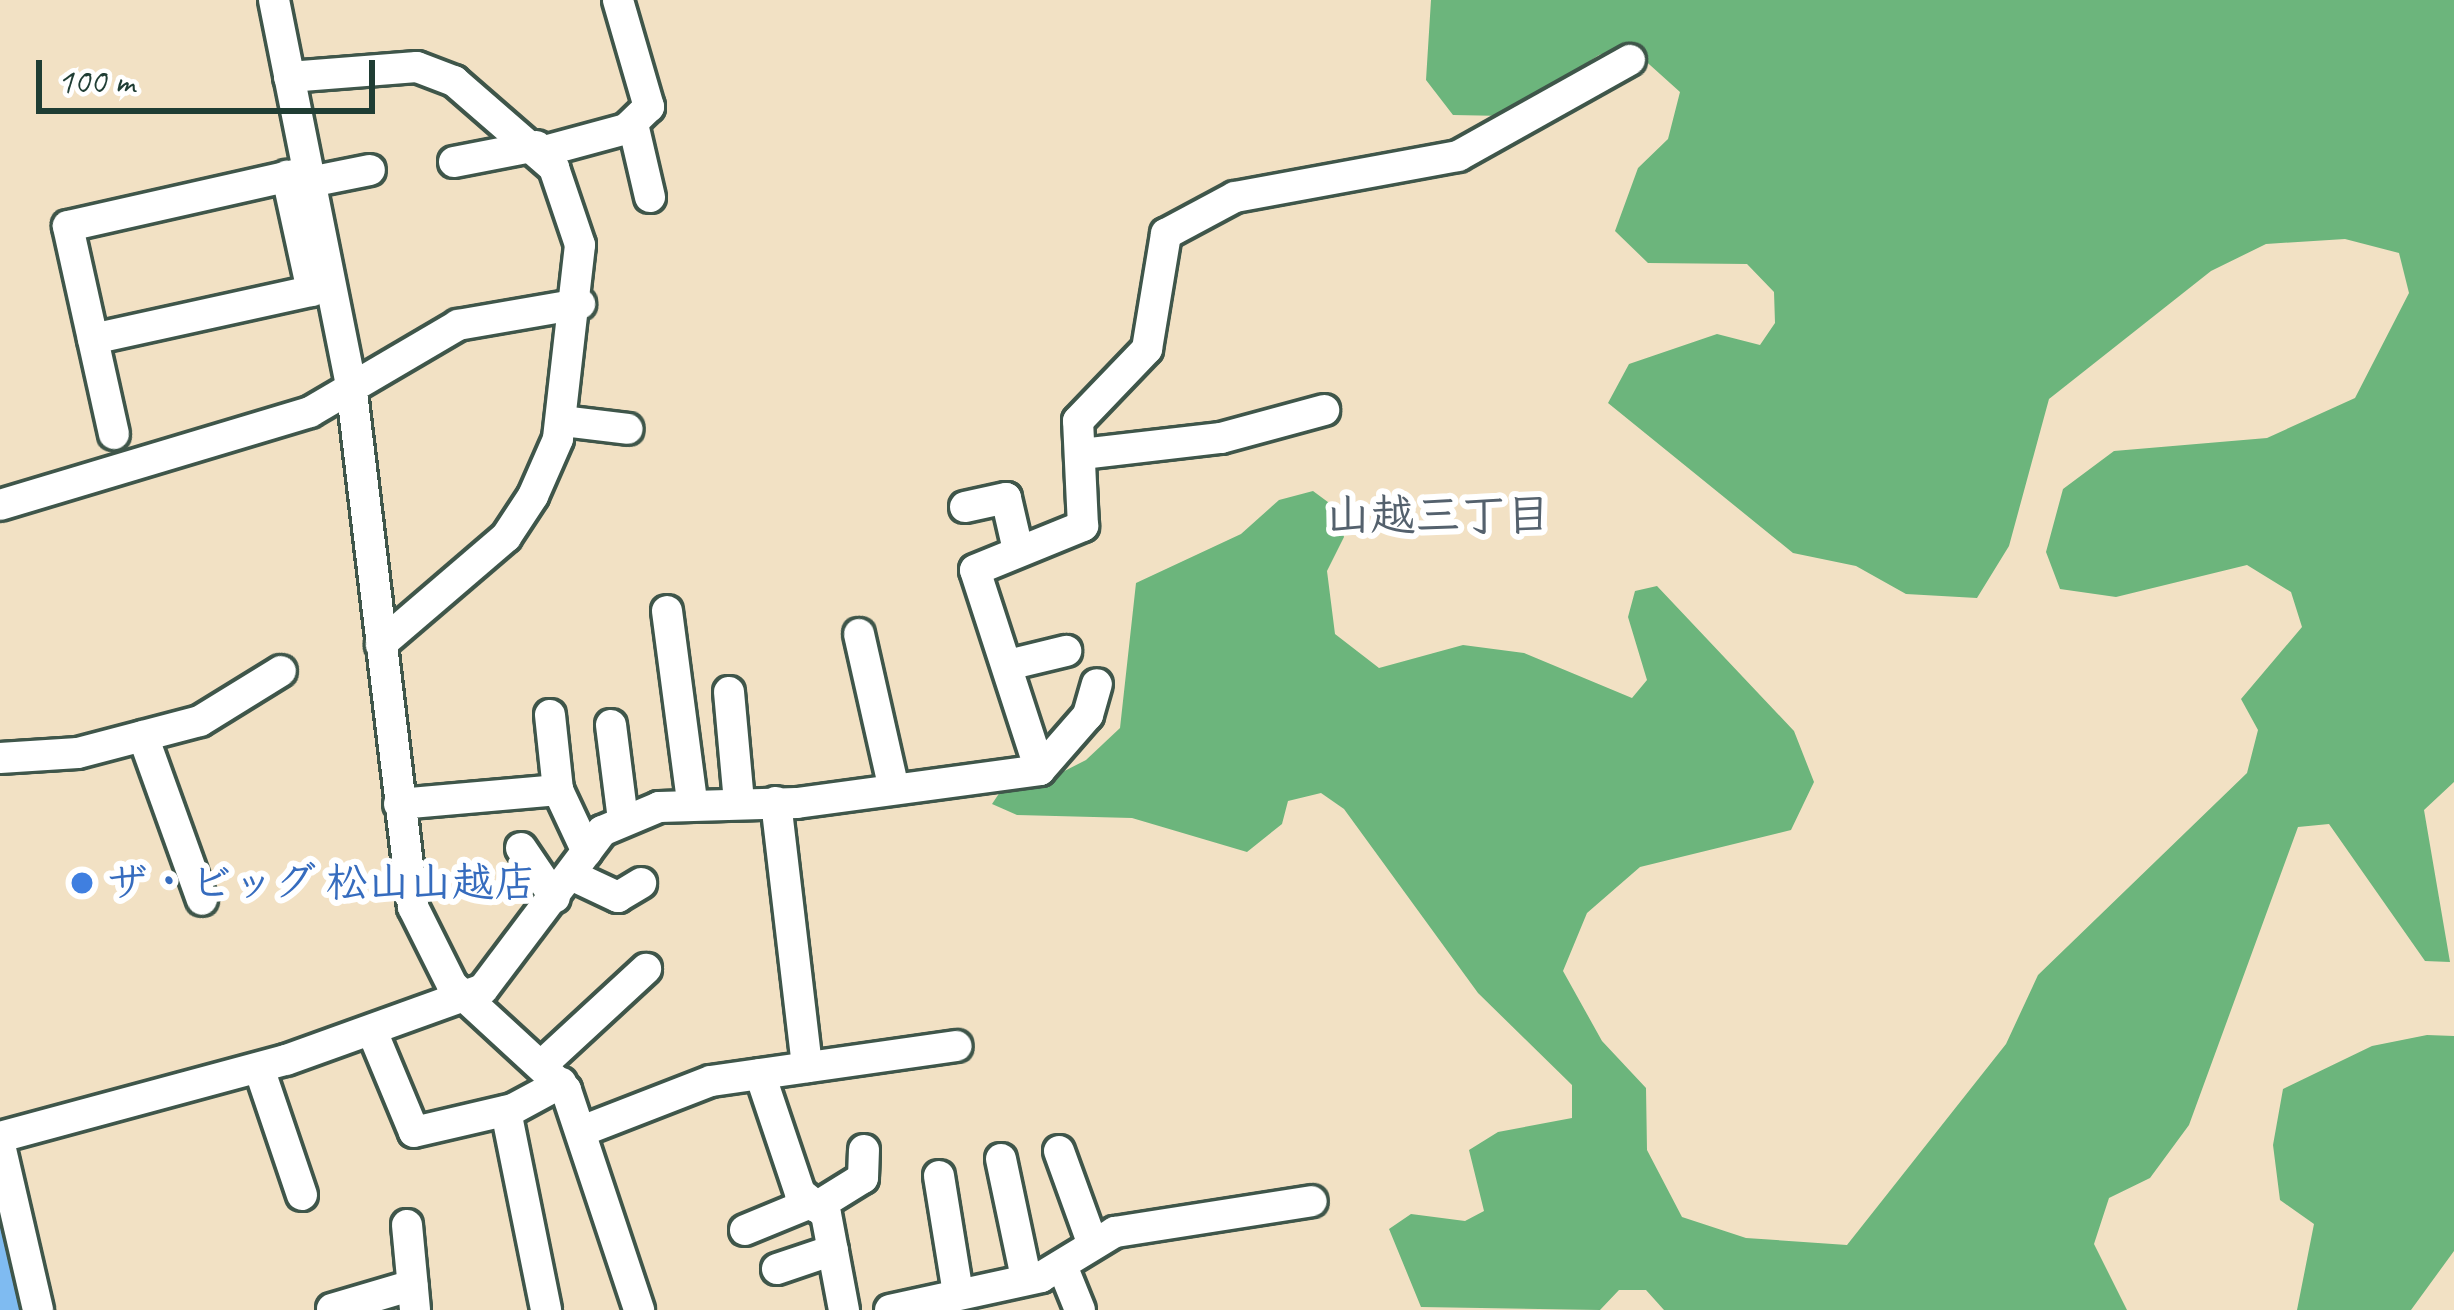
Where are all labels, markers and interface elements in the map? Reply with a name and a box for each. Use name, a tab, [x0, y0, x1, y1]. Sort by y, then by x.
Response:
scale bar	[42, 36, 381, 110]
text: 100 m	[57, 58, 134, 104]
district label: 山越三丁目	[1326, 489, 1550, 543]
place label: ザ・ビッグ 松山山越店	[106, 858, 536, 908]
marker: ザ・ビッグ 松山山越店	[69, 870, 95, 896]

